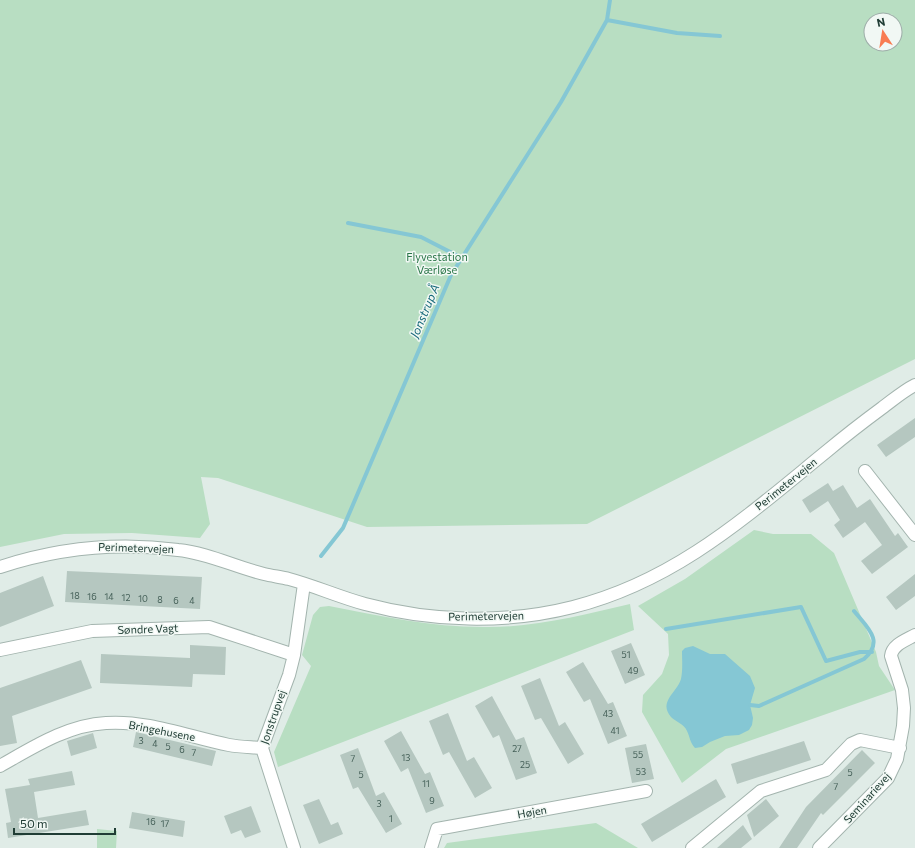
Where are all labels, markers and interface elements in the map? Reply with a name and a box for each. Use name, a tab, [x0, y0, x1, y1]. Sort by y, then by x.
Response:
north arrow	[863, 12, 903, 52]
text: N	[875, 15, 886, 29]
park label: Flyvestation Værløse	[406, 250, 468, 276]
water label: Jonstrup Å	[406, 282, 443, 341]
street label: Perimetervejen	[752, 455, 819, 513]
street label: Perimetervejen	[98, 540, 174, 555]
house number: 18	[70, 590, 80, 601]
house number: 16	[87, 591, 97, 602]
house number: 14	[104, 591, 114, 602]
house number: 12	[122, 592, 130, 603]
house number: 10	[138, 593, 148, 604]
house number: 8	[157, 594, 163, 605]
house number: 6	[173, 595, 179, 606]
house number: 4	[189, 595, 195, 606]
street label: Perimetervejen	[448, 608, 524, 623]
street label: Søndre Vagt	[117, 621, 179, 636]
house number: 51	[621, 649, 631, 660]
house number: 49	[628, 665, 638, 676]
street label: Jonstrupvej	[257, 688, 289, 746]
house number: 43	[603, 708, 613, 719]
street label: Bringehusene	[128, 718, 197, 743]
house number: 41	[611, 725, 619, 736]
house number: 3	[138, 735, 144, 746]
house number: 4	[152, 738, 158, 749]
house number: 5	[165, 741, 171, 752]
house number: 27	[512, 743, 522, 754]
house number: 6	[179, 744, 185, 755]
house number: 7	[192, 747, 197, 758]
house number: 55	[633, 749, 643, 760]
house number: 13	[402, 752, 410, 763]
house number: 7	[351, 753, 356, 764]
house number: 25	[520, 759, 530, 770]
house number: 53	[636, 766, 646, 777]
house number: 5	[847, 767, 853, 778]
house number: 5	[358, 769, 364, 780]
street label: Seminarievej	[840, 770, 893, 826]
house number: 11	[422, 778, 430, 789]
house number: 7	[834, 781, 839, 792]
house number: 9	[429, 795, 435, 806]
house number: 3	[376, 798, 382, 809]
street label: Højen	[516, 803, 548, 820]
scale bar	[14, 810, 115, 836]
house number: 1	[389, 813, 393, 824]
text: 50 m	[20, 816, 48, 830]
house number: 16	[146, 816, 156, 827]
house number: 17	[161, 818, 170, 829]

